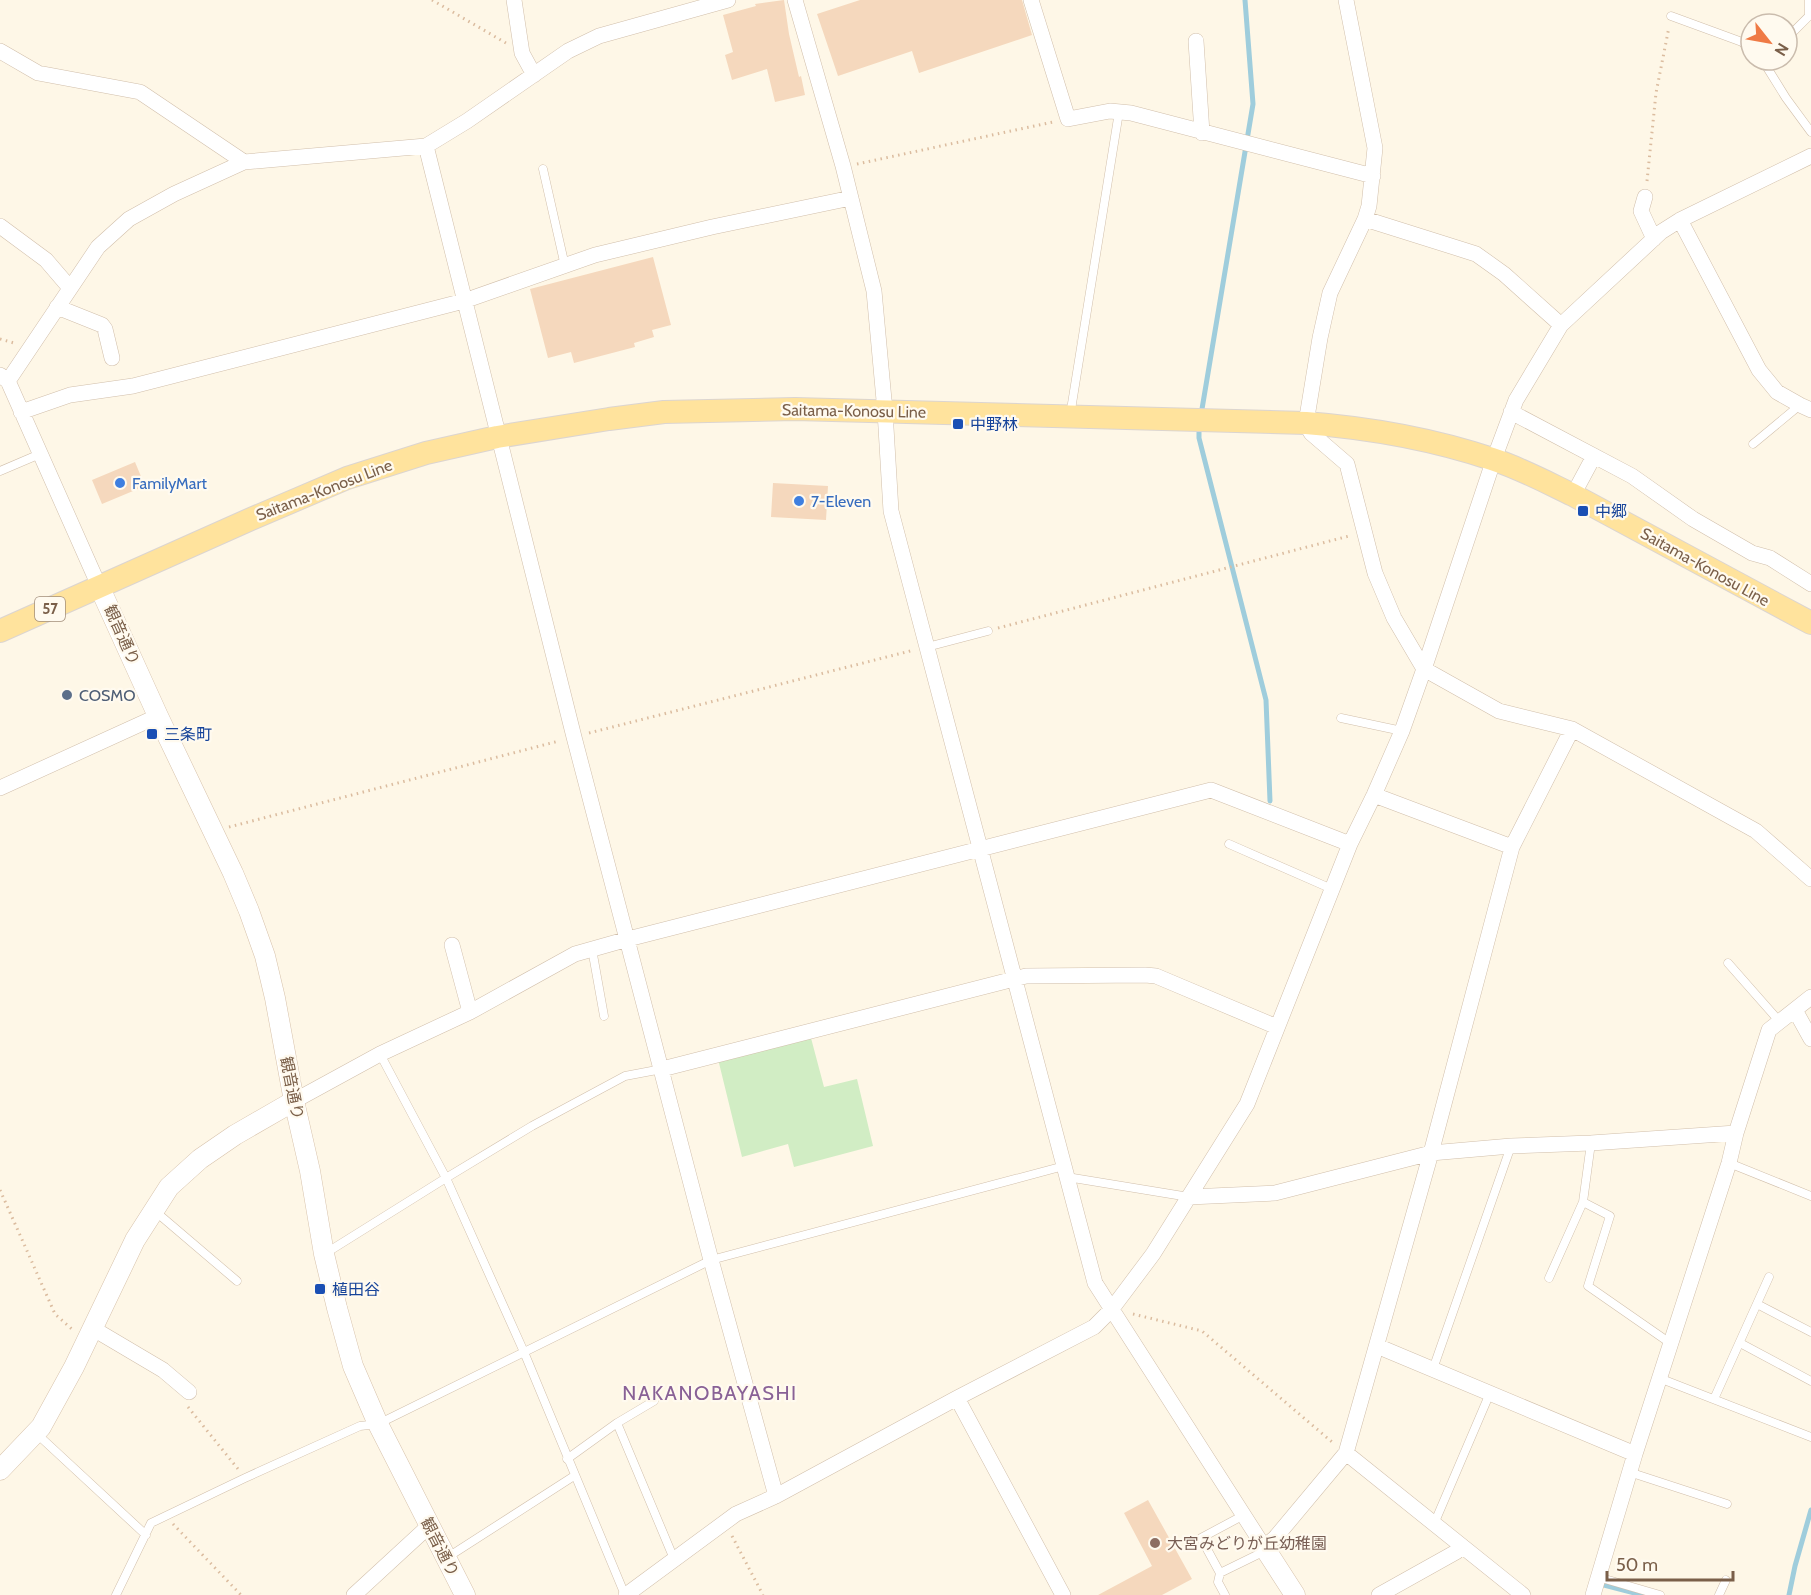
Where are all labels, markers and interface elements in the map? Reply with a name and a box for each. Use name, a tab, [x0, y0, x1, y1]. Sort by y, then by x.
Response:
north arrow	[1739, 12, 1799, 72]
text: N	[1770, 40, 1792, 59]
street label: Saitama-Konosu Line	[782, 400, 926, 422]
place label: 中野林	[970, 415, 1018, 434]
marker: 中野林	[951, 417, 965, 431]
street label: Saitama-Konosu Line	[253, 455, 395, 525]
place label: FamilyMart	[132, 474, 208, 493]
marker: FamilyMart	[113, 476, 127, 490]
place label: 7-Eleven	[811, 492, 871, 511]
marker: 7-Eleven	[792, 494, 806, 508]
place label: 中郷	[1595, 502, 1627, 521]
marker: 中郷	[1576, 504, 1590, 518]
street label: Saitama-Konosu Line	[1637, 524, 1773, 610]
road number: 57	[35, 597, 65, 621]
street label: 観音通り	[100, 602, 144, 668]
place label: COSMO	[79, 686, 136, 705]
marker: COSMO	[60, 688, 74, 702]
place label: 三条町	[164, 725, 212, 744]
marker: 三条町	[145, 727, 159, 741]
street label: 観音通り	[277, 1055, 307, 1121]
place label: 植田谷	[332, 1280, 380, 1299]
marker: 植田谷	[313, 1282, 327, 1296]
district label: NAKANOBAYASHI	[622, 1381, 798, 1405]
street label: 観音通り	[417, 1514, 463, 1580]
place label: 大宮みどりが丘幼稚園	[1167, 1534, 1327, 1553]
marker: 大宮みどりが丘幼稚園	[1148, 1536, 1162, 1550]
scale bar	[1607, 1544, 1733, 1582]
text: 50 m	[1616, 1554, 1658, 1576]

